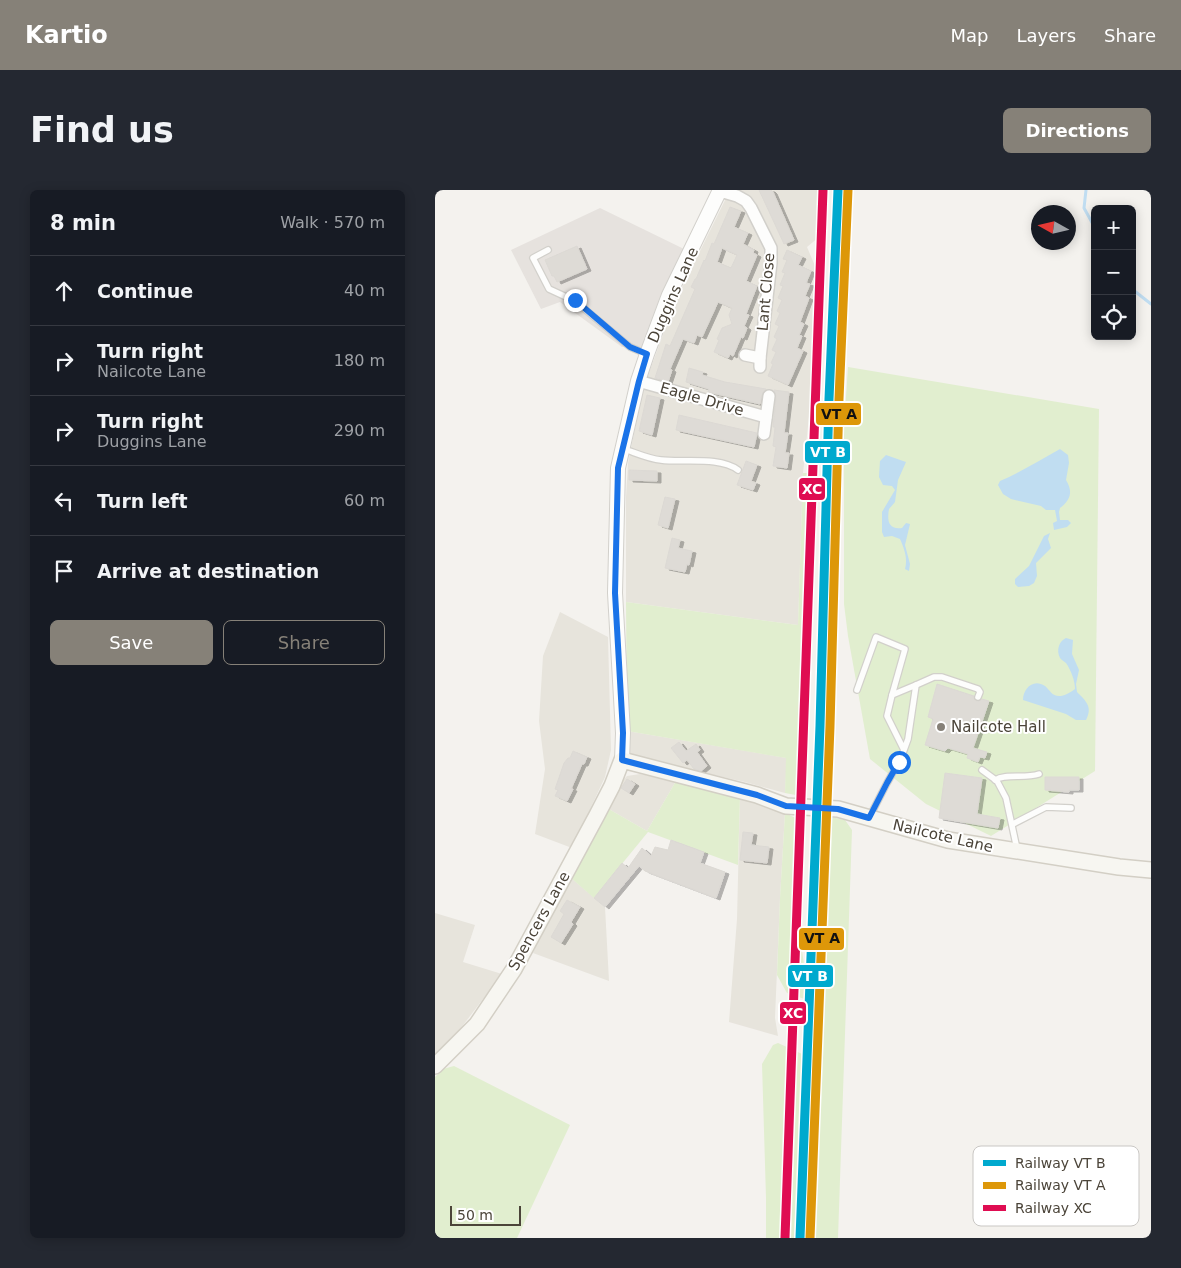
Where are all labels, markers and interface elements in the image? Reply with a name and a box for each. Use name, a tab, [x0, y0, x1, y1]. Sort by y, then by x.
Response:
text: Kartio	[25, 21, 108, 49]
text: Map	[950, 25, 988, 46]
text: Layers	[1016, 25, 1076, 46]
text: Share	[1104, 25, 1156, 46]
button: Directions	[1003, 108, 1151, 153]
text: Find us	[30, 110, 174, 150]
north arrow	[1031, 205, 1076, 250]
map controls	[1091, 205, 1136, 340]
button: +	[1091, 205, 1136, 250]
text: 8 min	[50, 211, 116, 235]
text: Walk · 570 m	[280, 213, 385, 232]
street label: Duggins Lane	[644, 244, 702, 346]
button: −	[1091, 250, 1136, 295]
street label: Lant Close	[754, 252, 778, 332]
icon: ahead	[50, 277, 78, 305]
text: Continue	[97, 280, 193, 302]
text: 40 m	[344, 281, 385, 300]
route end	[564, 289, 587, 312]
button: locate	[1091, 295, 1136, 340]
text: Turn right	[97, 340, 203, 362]
icon: right	[50, 347, 78, 375]
text: 180 m	[334, 351, 385, 370]
text: Nailcote Lane	[97, 362, 206, 381]
street label: Eagle Drive	[658, 378, 746, 420]
line badge: VT A	[815, 402, 862, 426]
text: VT A	[821, 406, 857, 422]
text: Turn right	[97, 410, 203, 432]
icon: right	[50, 417, 78, 445]
text: 290 m	[334, 421, 385, 440]
text: Duggins Lane	[97, 432, 206, 451]
line badge: VT B	[804, 440, 851, 464]
text: VT B	[810, 444, 846, 460]
line badge: XC	[798, 477, 826, 501]
text: XC	[802, 481, 822, 497]
icon: left	[50, 487, 78, 515]
text: Turn left	[97, 490, 188, 512]
text: 60 m	[344, 491, 385, 510]
icon: arrive	[50, 557, 78, 585]
text: Arrive at destination	[97, 560, 319, 582]
button: Save	[50, 620, 213, 665]
button: Share	[223, 620, 385, 665]
place label: Nailcote Hall	[951, 718, 1046, 736]
marker: Nailcote Hall	[935, 721, 947, 733]
route start	[888, 751, 911, 774]
street label: Nailcote Lane	[891, 816, 995, 856]
street label: Spencers Lane	[504, 868, 574, 974]
line badge: VT A	[798, 927, 845, 951]
text: VT A	[804, 930, 840, 946]
line badge: VT B	[787, 964, 834, 988]
text: VT B	[792, 968, 828, 984]
line badge: XC	[779, 1001, 807, 1025]
text: XC	[783, 1005, 803, 1021]
legend	[973, 1146, 1139, 1226]
text: Railway VT B	[1015, 1155, 1106, 1171]
text: Railway VT A	[1015, 1177, 1106, 1193]
text: Railway XC	[1015, 1200, 1092, 1216]
scale bar	[450, 1203, 521, 1226]
text: 50 m	[457, 1207, 493, 1223]

